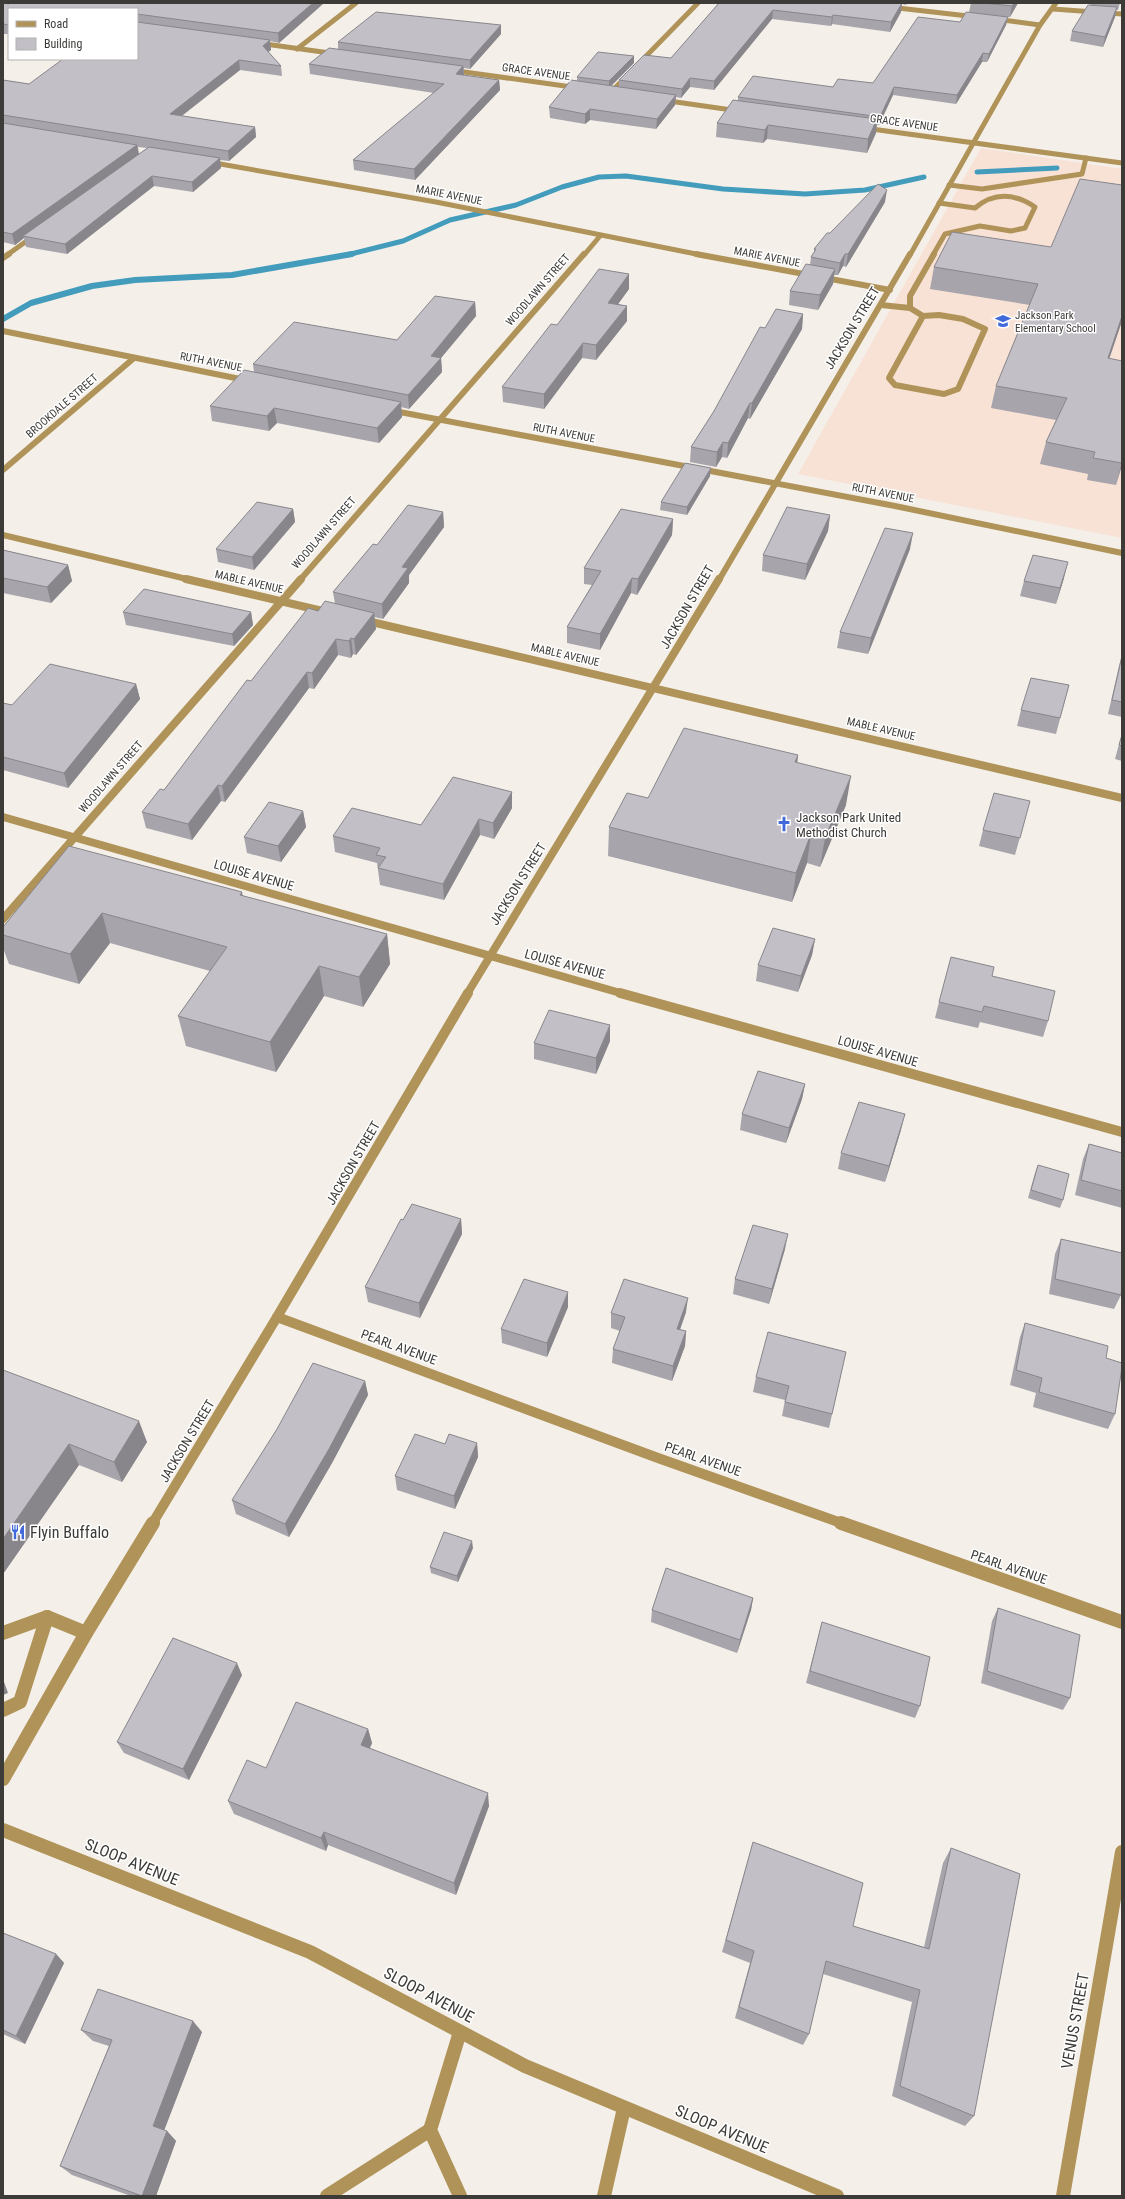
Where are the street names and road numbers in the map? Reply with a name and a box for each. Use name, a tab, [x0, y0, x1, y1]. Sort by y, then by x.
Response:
street label: GRACE AVENUE	[501, 61, 572, 83]
street label: GRACE AVENUE	[869, 112, 940, 134]
street label: MARIE AVENUE	[415, 182, 484, 208]
street label: MARIE AVENUE	[733, 244, 802, 270]
street label: WOODLAWN STREET	[503, 251, 573, 329]
street label: JACKSON STREET	[821, 284, 883, 372]
street label: RUTH AVENUE	[179, 350, 244, 374]
street label: BROOKDALE STREET	[23, 371, 101, 441]
street label: RUTH AVENUE	[532, 421, 597, 445]
street label: RUTH AVENUE	[851, 481, 916, 505]
street label: WOODLAWN STREET	[289, 494, 359, 572]
street label: JACKSON STREET	[657, 562, 717, 651]
street label: MABLE AVENUE	[213, 568, 285, 596]
street label: MABLE AVENUE	[529, 641, 601, 669]
street label: MABLE AVENUE	[845, 715, 917, 743]
street label: WOODLAWN STREET	[76, 738, 146, 816]
street label: JACKSON STREET	[487, 840, 549, 928]
street label: LOUISE AVENUE	[212, 856, 296, 894]
street label: LOUISE AVENUE	[523, 946, 607, 982]
street label: LOUISE AVENUE	[836, 1032, 920, 1070]
street label: JACKSON STREET	[323, 1118, 383, 1207]
street label: PEARL AVENUE	[359, 1326, 439, 1368]
street label: JACKSON STREET	[156, 1397, 218, 1485]
street label: PEARL AVENUE	[663, 1439, 743, 1479]
street label: PEARL AVENUE	[969, 1547, 1049, 1587]
street label: SLOOP AVENUE	[82, 1835, 182, 1889]
street label: SLOOP AVENUE	[381, 1963, 477, 2027]
street label: VENUS STREET	[1057, 1971, 1093, 2071]
street label: SLOOP AVENUE	[672, 2101, 772, 2157]

